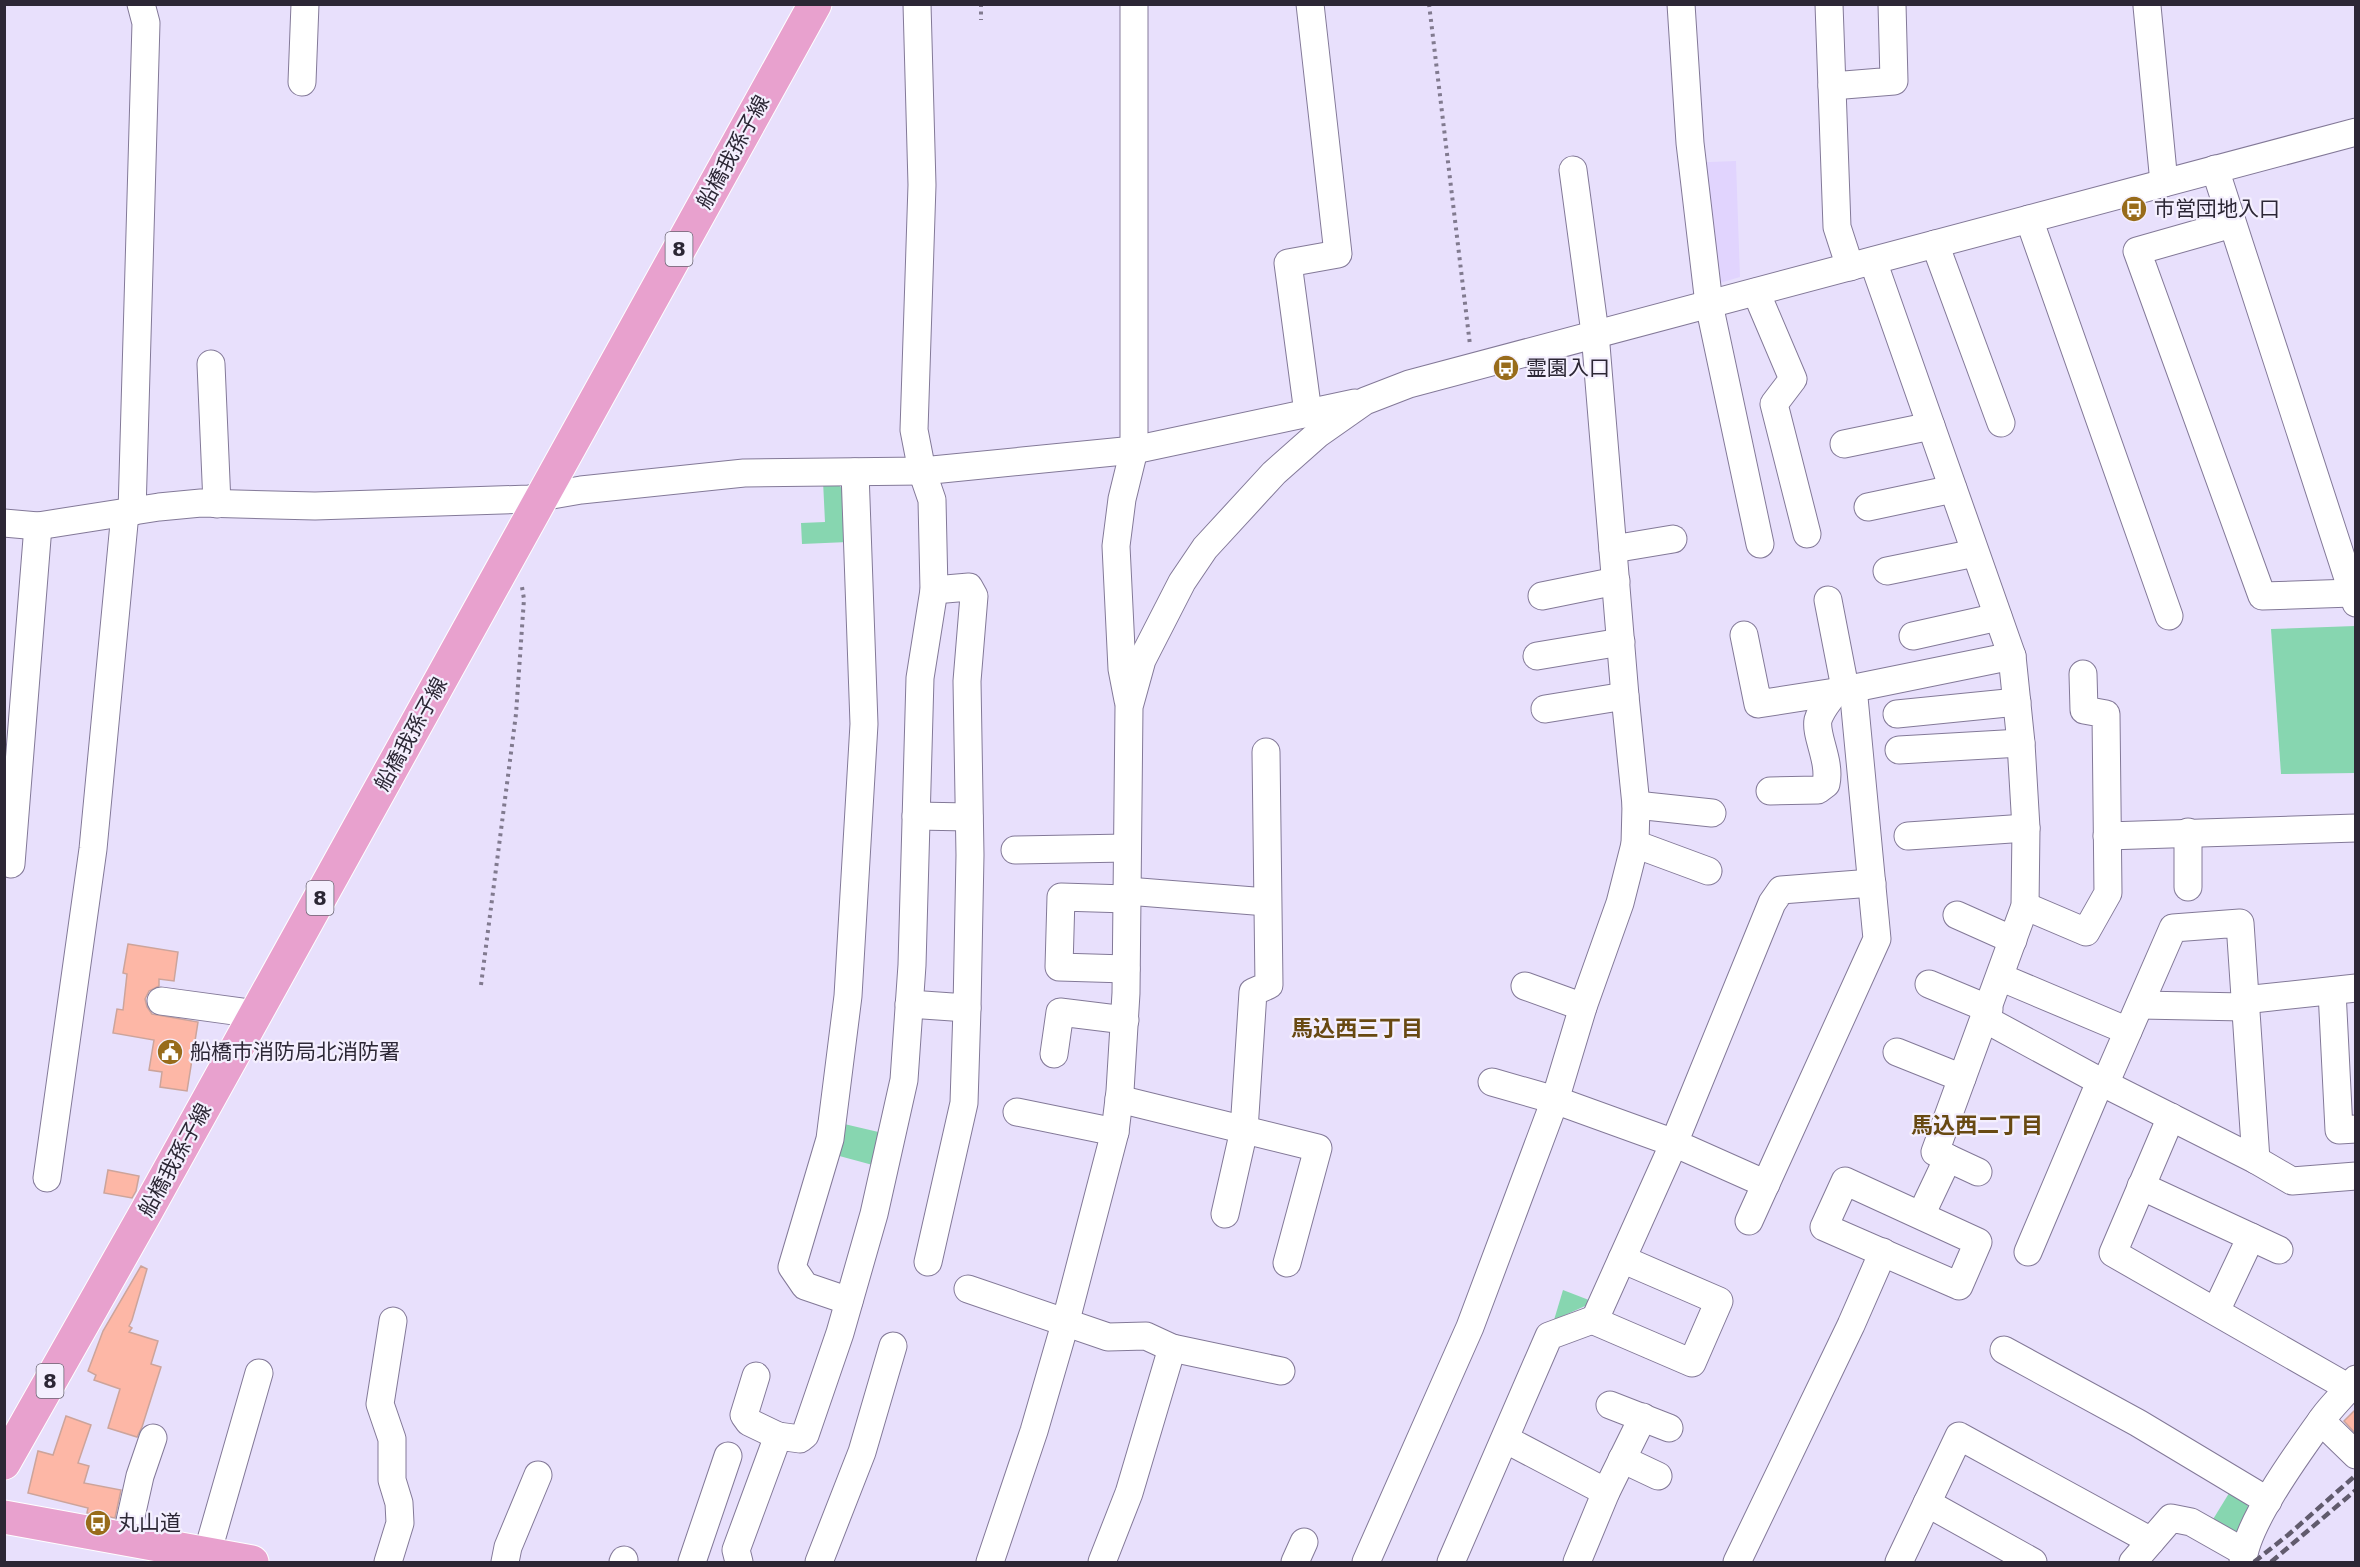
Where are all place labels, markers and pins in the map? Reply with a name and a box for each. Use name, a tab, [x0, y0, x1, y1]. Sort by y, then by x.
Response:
bus stop icon: 市営団地入口	[2119, 194, 2149, 224]
place label: 市営団地入口	[2154, 197, 2280, 221]
bus stop icon: 霊園入口	[1491, 353, 1521, 383]
place label: 霊園入口	[1526, 356, 1610, 380]
public building icon: 船橋市消防局北消防署	[155, 1037, 185, 1067]
place label: 船橋市消防局北消防署	[190, 1040, 400, 1064]
bus stop icon: 丸山道	[83, 1508, 113, 1538]
place label: 丸山道	[118, 1511, 181, 1535]

